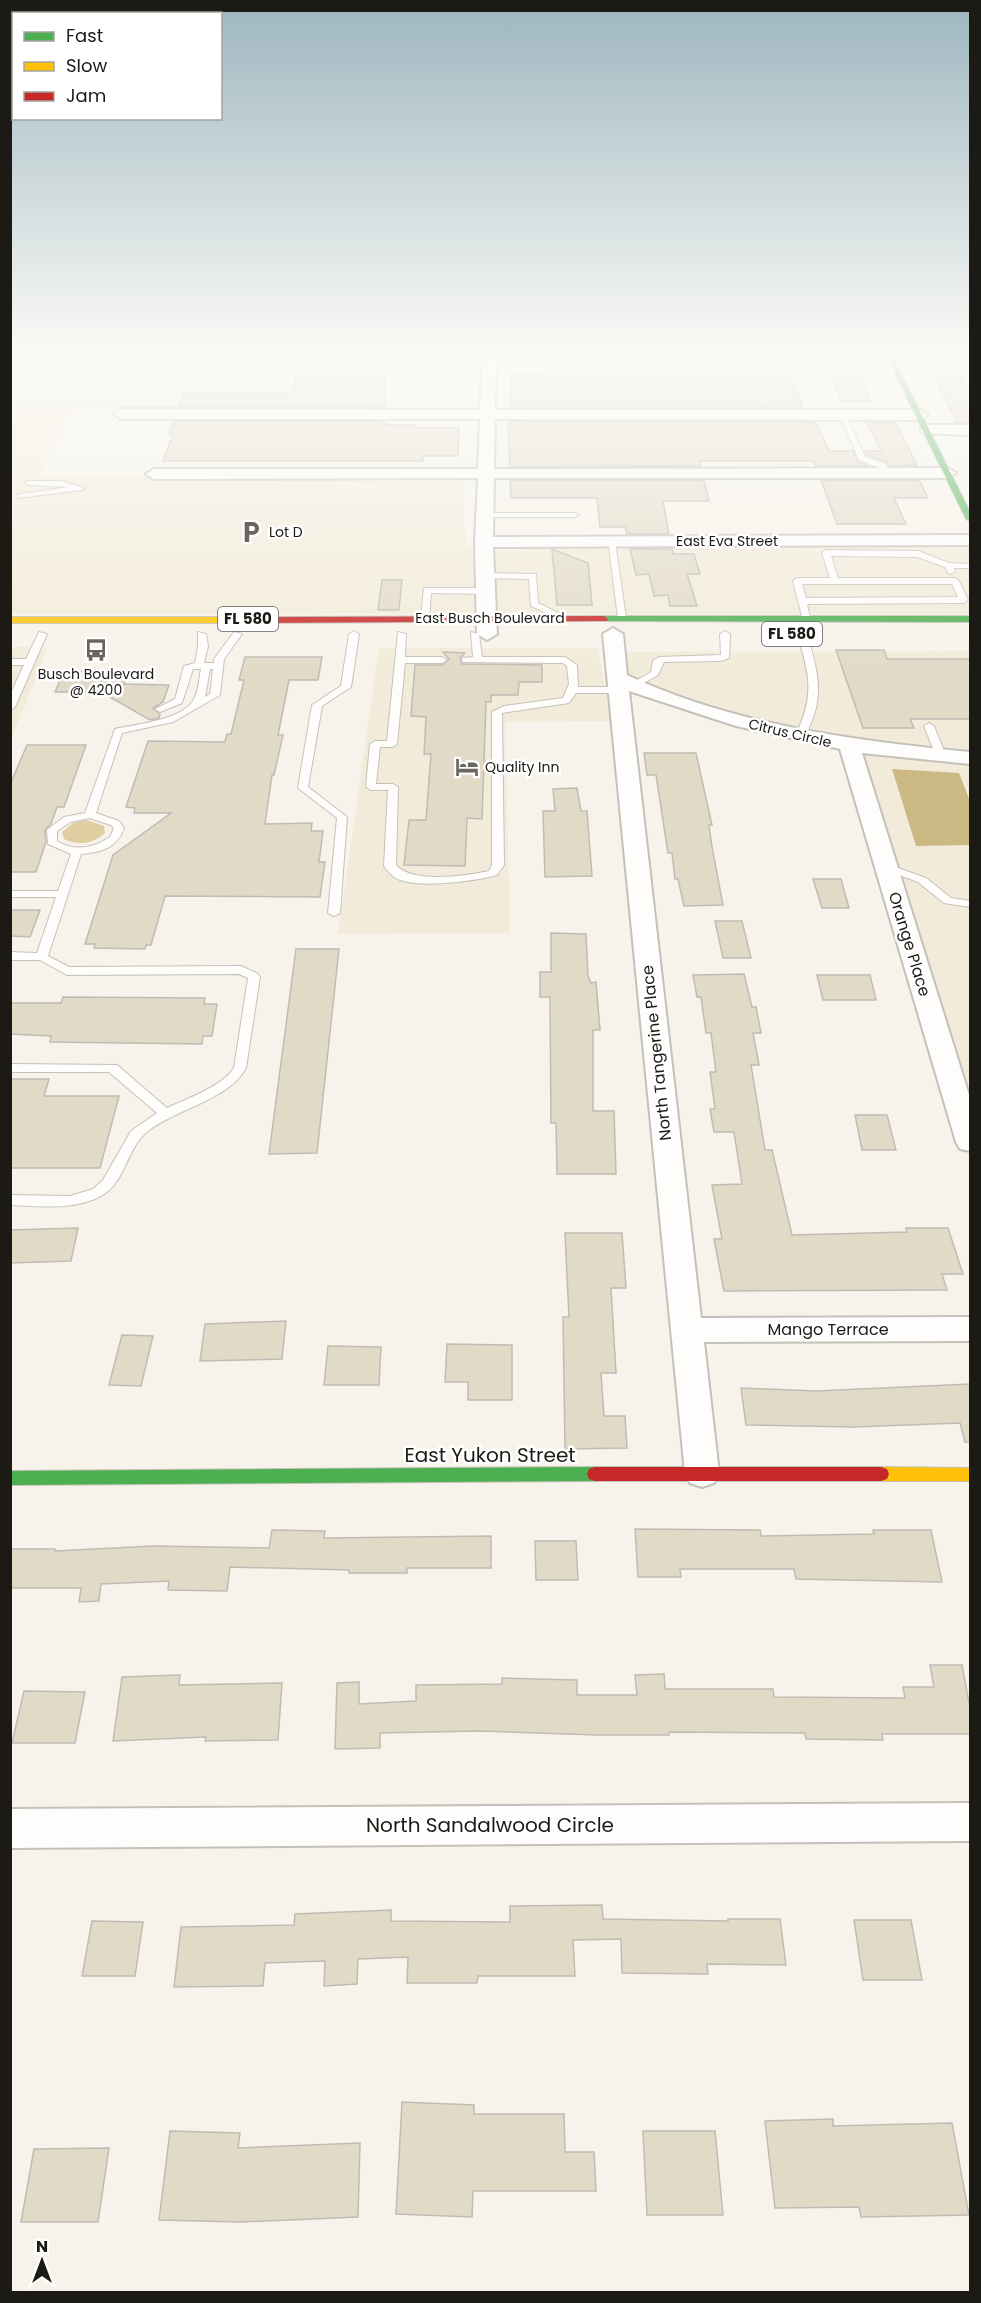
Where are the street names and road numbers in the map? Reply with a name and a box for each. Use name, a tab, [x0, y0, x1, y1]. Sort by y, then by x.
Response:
street label: East Eva Street	[676, 531, 778, 551]
road number: FL 580	[218, 607, 278, 631]
street label: East Busch Boulevard	[415, 608, 565, 628]
road number: FL 580	[762, 622, 822, 646]
street label: Citrus Circle	[746, 714, 834, 752]
street label: Orange Place	[883, 889, 936, 999]
street label: North Tangerine Place	[636, 964, 677, 1142]
street label: Mango Terrace	[767, 1318, 889, 1341]
street label: East Yukon Street	[404, 1441, 576, 1469]
street label: North Sandalwood Circle	[366, 1811, 614, 1839]

